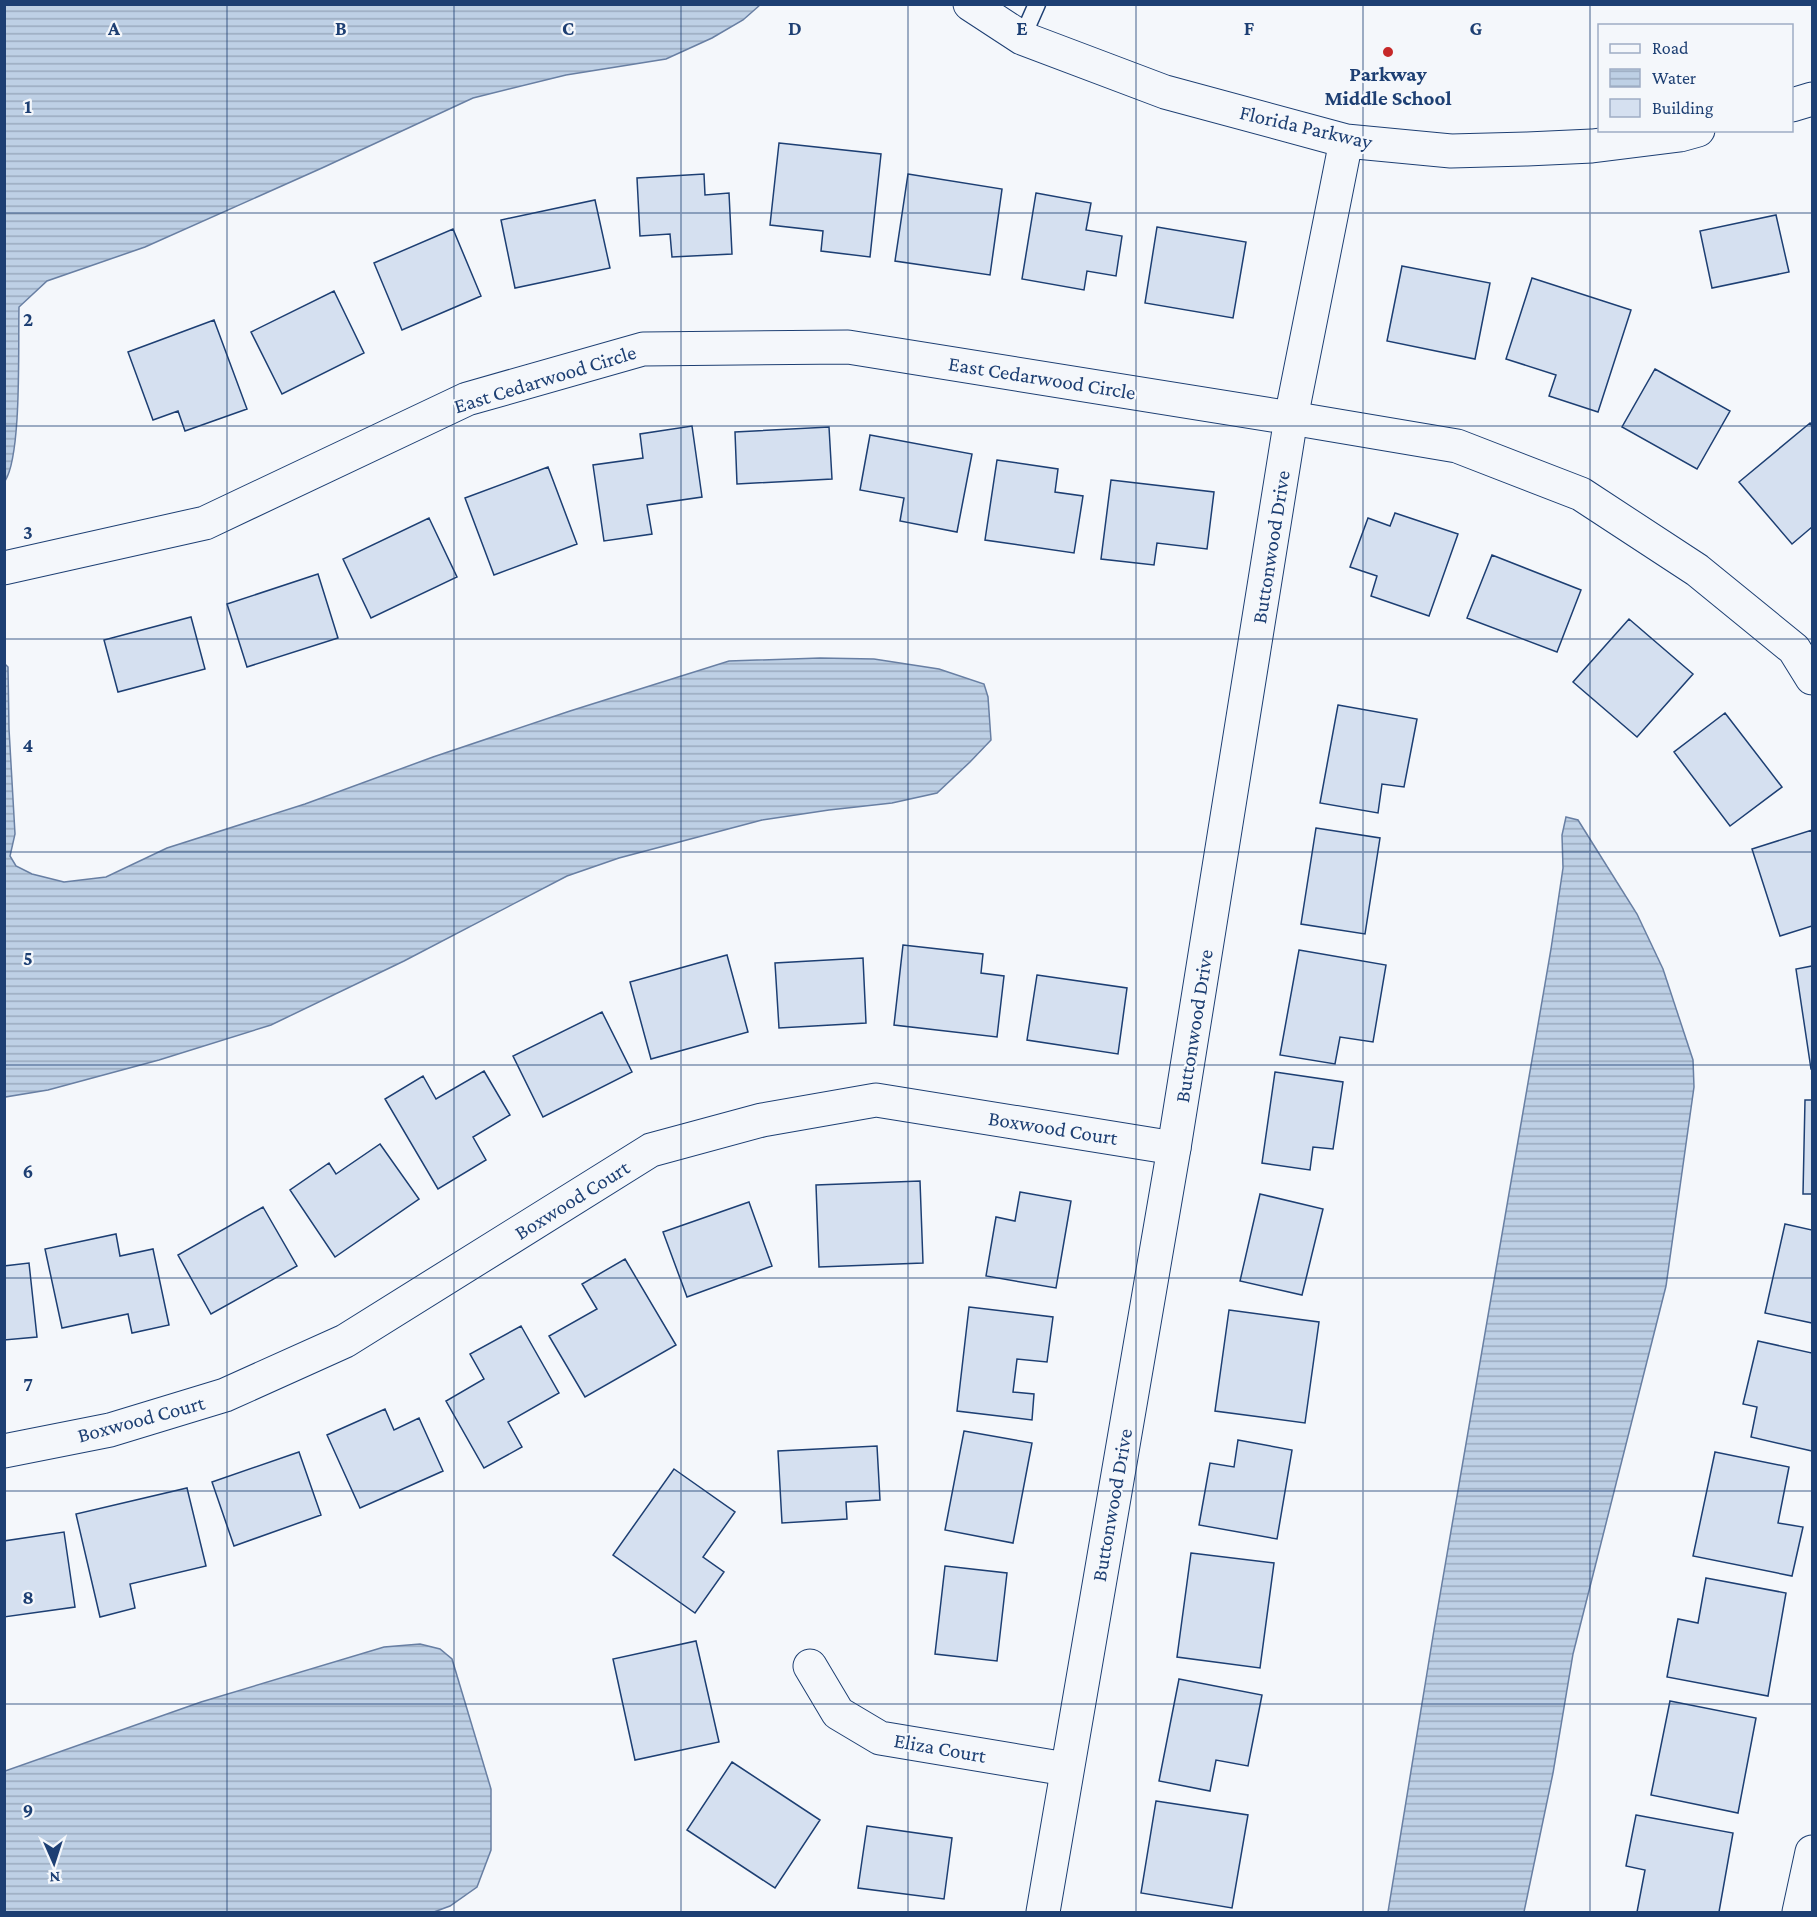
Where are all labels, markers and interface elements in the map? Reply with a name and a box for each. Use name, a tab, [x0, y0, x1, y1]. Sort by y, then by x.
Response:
text: A	[107, 17, 121, 39]
text: B	[335, 17, 347, 39]
text: C	[562, 17, 574, 39]
text: D	[788, 17, 802, 39]
text: E	[1016, 17, 1028, 39]
text: F	[1244, 17, 1255, 39]
text: G	[1470, 17, 1483, 39]
legend	[1598, 24, 1793, 132]
text: Road	[1652, 38, 1689, 58]
marker: Parkway Middle School	[1381, 45, 1395, 59]
place label: Parkway Middle School	[1324, 62, 1452, 110]
text: Water	[1652, 68, 1697, 88]
text: 1	[24, 95, 32, 117]
text: Building	[1652, 98, 1714, 118]
street label: Florida Parkway	[1237, 100, 1375, 154]
text: 2	[23, 308, 33, 330]
street label: East Cedarwood Circle	[451, 340, 639, 418]
street label: East Cedarwood Circle	[947, 351, 1137, 405]
street label: Buttonwood Drive	[1247, 469, 1295, 625]
text: 3	[23, 521, 33, 543]
text: 4	[23, 734, 34, 756]
text: 5	[23, 947, 33, 969]
street label: Buttonwood Drive	[1170, 948, 1218, 1104]
street label: Boxwood Court	[987, 1106, 1120, 1150]
street label: Boxwood Court	[510, 1155, 635, 1245]
text: 6	[23, 1160, 33, 1182]
text: 7	[23, 1373, 33, 1395]
street label: Boxwood Court	[75, 1390, 208, 1447]
street label: Buttonwood Drive	[1087, 1427, 1137, 1583]
text: 8	[22, 1586, 34, 1608]
street label: Eliza Court	[892, 1728, 989, 1768]
text: 9	[23, 1799, 33, 1821]
north arrow	[24, 1833, 84, 1893]
text: N	[49, 1869, 61, 1886]

